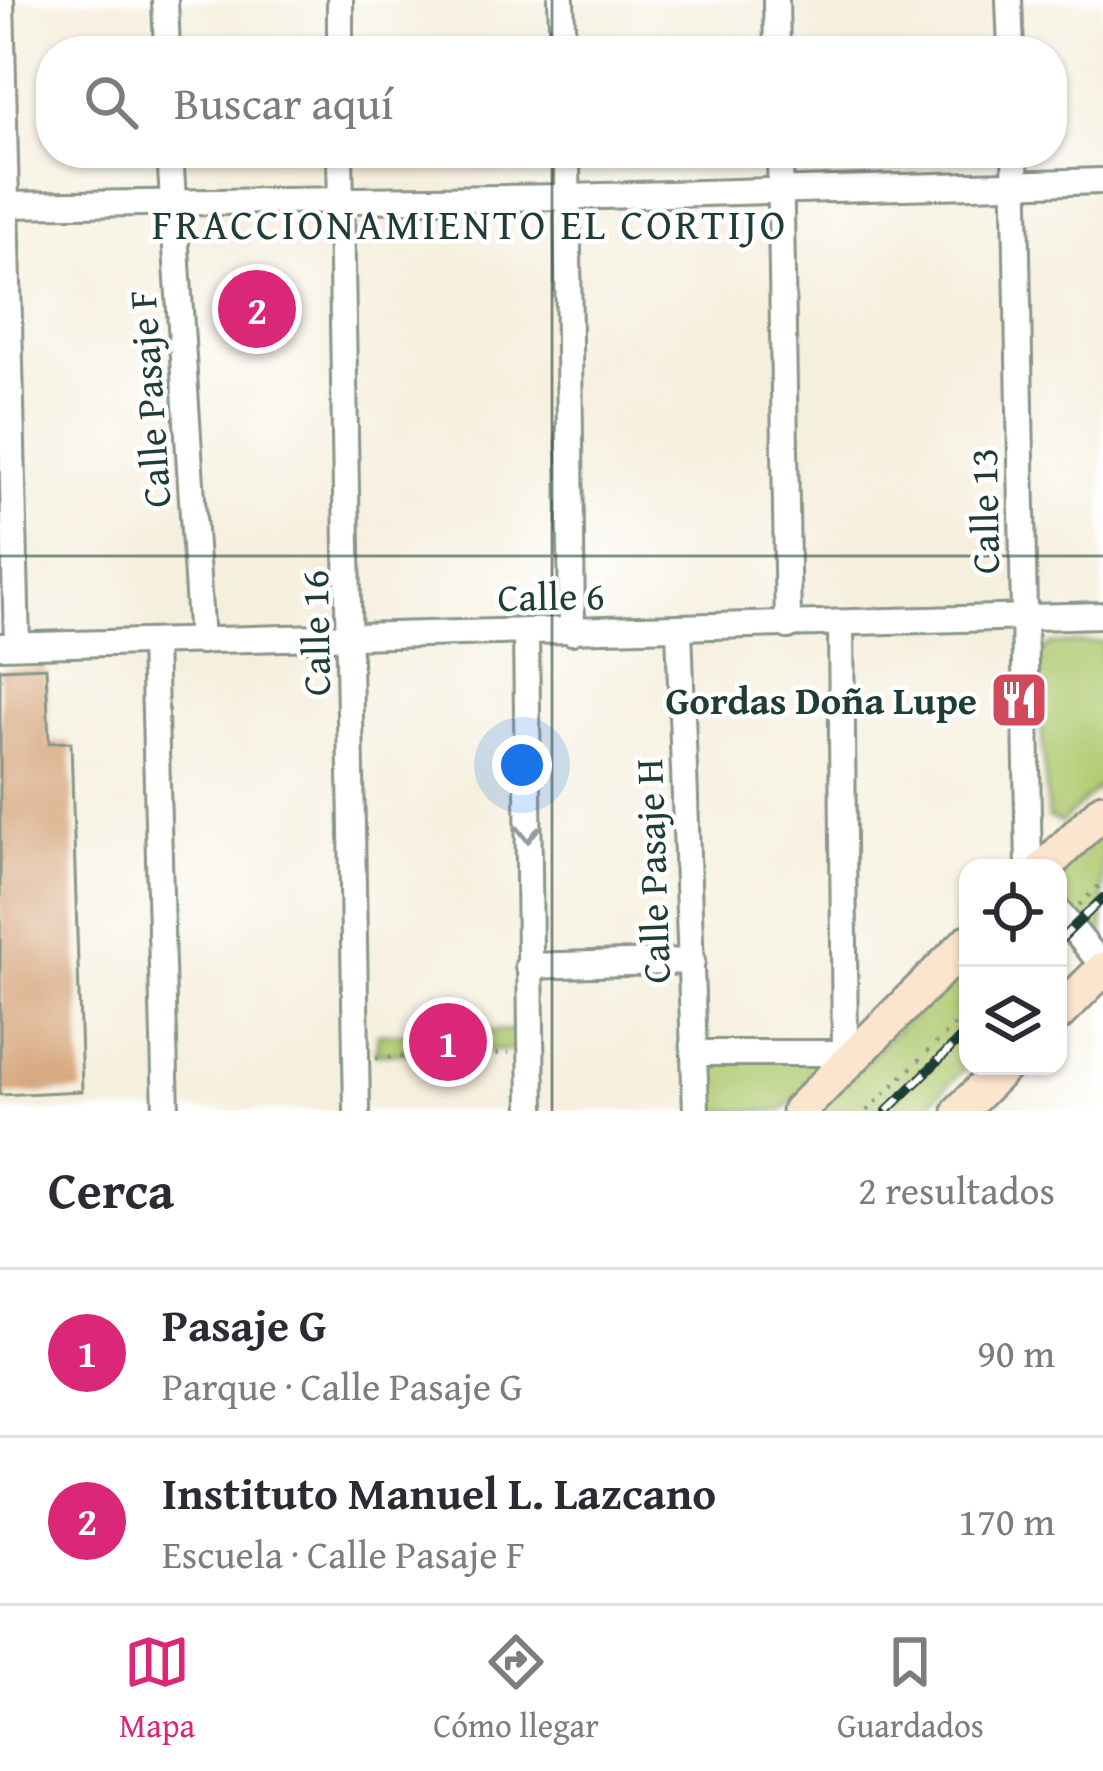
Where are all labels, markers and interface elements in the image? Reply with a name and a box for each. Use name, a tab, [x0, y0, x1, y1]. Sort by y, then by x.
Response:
search box	[36, 36, 1067, 168]
icon: search	[78, 69, 144, 135]
text: Buscar aquí	[174, 70, 393, 135]
district label: FRACCIONAMIENTO EL CORTIJO	[152, 193, 788, 254]
pin: 2	[218, 264, 296, 354]
street label: Calle Pasaje F	[112, 288, 185, 510]
street label: Calle 13	[954, 448, 1013, 574]
street label: Calle 6	[497, 566, 605, 625]
street label: Calle 16	[285, 570, 344, 696]
restaurant icon: Gordas Doña Lupe	[988, 669, 1050, 731]
place label: Gordas Doña Lupe	[666, 671, 977, 728]
your location	[492, 735, 552, 795]
street label: Calle Pasaje H	[619, 758, 684, 984]
one-way arrow	[514, 825, 540, 844]
map controls	[959, 859, 1067, 1075]
button: locate	[959, 859, 1067, 967]
button: layers	[959, 967, 1067, 1075]
pin: 1	[409, 997, 487, 1087]
text: Cerca	[48, 1152, 174, 1227]
text: 2 resultados	[858, 1161, 1055, 1218]
text: Pasaje G	[162, 1292, 326, 1357]
text: 1	[77, 1324, 97, 1381]
text: 90 m	[977, 1324, 1055, 1381]
text: Parque · Calle Pasaje G	[162, 1357, 523, 1414]
text: Instituto Manuel L. Lazcano	[162, 1460, 716, 1525]
text: 2	[77, 1492, 97, 1549]
text: 170 m	[958, 1492, 1055, 1549]
text: Escuela · Calle Pasaje F	[162, 1525, 525, 1582]
tab: Mapa	[119, 1629, 195, 1749]
tab: Cómo llegar	[433, 1629, 599, 1749]
tab: Guardados	[837, 1629, 984, 1749]

